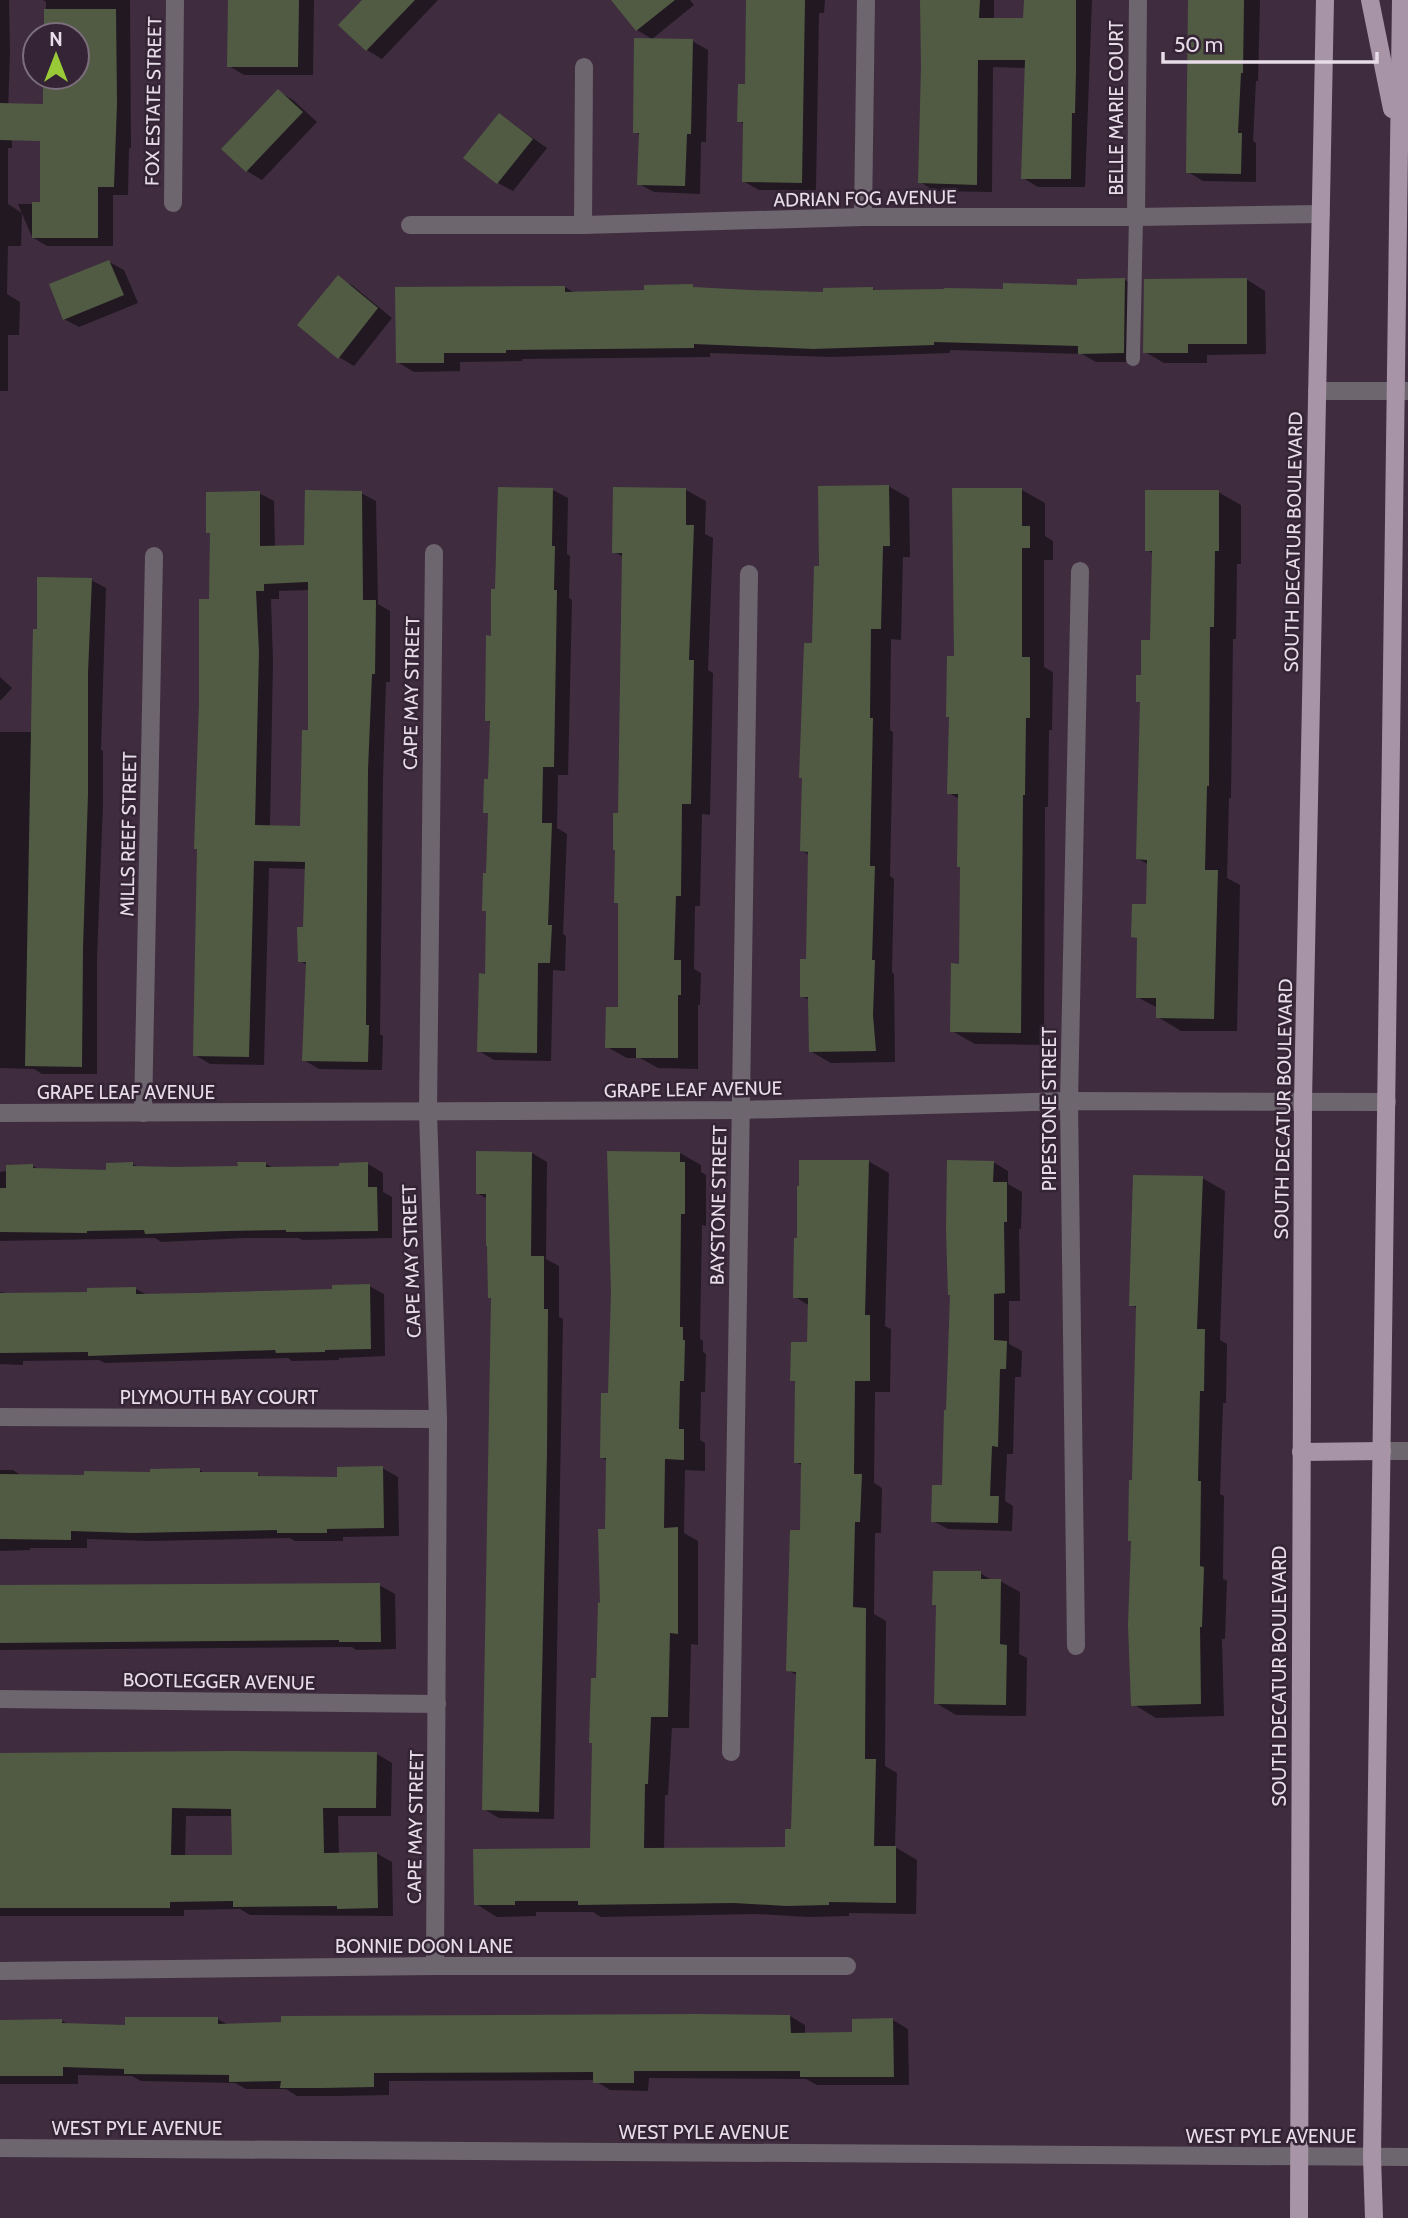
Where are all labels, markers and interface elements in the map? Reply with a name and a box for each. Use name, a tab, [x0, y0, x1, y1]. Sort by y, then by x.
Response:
street label: FOX ESTATE STREET	[141, 16, 166, 186]
street label: BELLE MARIE COURT	[1105, 20, 1128, 196]
north arrow	[21, 21, 91, 91]
scale bar	[1163, 21, 1376, 65]
text: N	[49, 28, 63, 51]
text: 50 m	[1174, 32, 1223, 57]
street label: ADRIAN FOG AVENUE	[773, 185, 957, 212]
street label: SOUTH DECATUR BOULEVARD	[1280, 411, 1307, 673]
street label: CAPE MAY STREET	[399, 616, 424, 770]
street label: MILLS REEF STREET	[116, 751, 141, 917]
street label: SOUTH DECATUR BOULEVARD	[1270, 978, 1297, 1240]
street label: PIPESTONE STREET	[1038, 1027, 1061, 1191]
street label: GRAPE LEAF AVENUE	[604, 1076, 782, 1103]
street label: GRAPE LEAF AVENUE	[37, 1081, 215, 1104]
street label: BAYSTONE STREET	[706, 1125, 731, 1285]
street label: CAPE MAY STREET	[397, 1184, 426, 1338]
street label: PLYMOUTH BAY COURT	[120, 1386, 318, 1409]
street label: SOUTH DECATUR BOULEVARD	[1268, 1545, 1291, 1806]
street label: BOOTLEGGER AVENUE	[123, 1668, 315, 1695]
street label: CAPE MAY STREET	[403, 1750, 428, 1904]
street label: BONNIE DOON LANE	[335, 1935, 513, 1958]
street label: WEST PYLE AVENUE	[52, 2117, 222, 2140]
street label: WEST PYLE AVENUE	[619, 2121, 789, 2144]
street label: WEST PYLE AVENUE	[1186, 2125, 1356, 2148]

